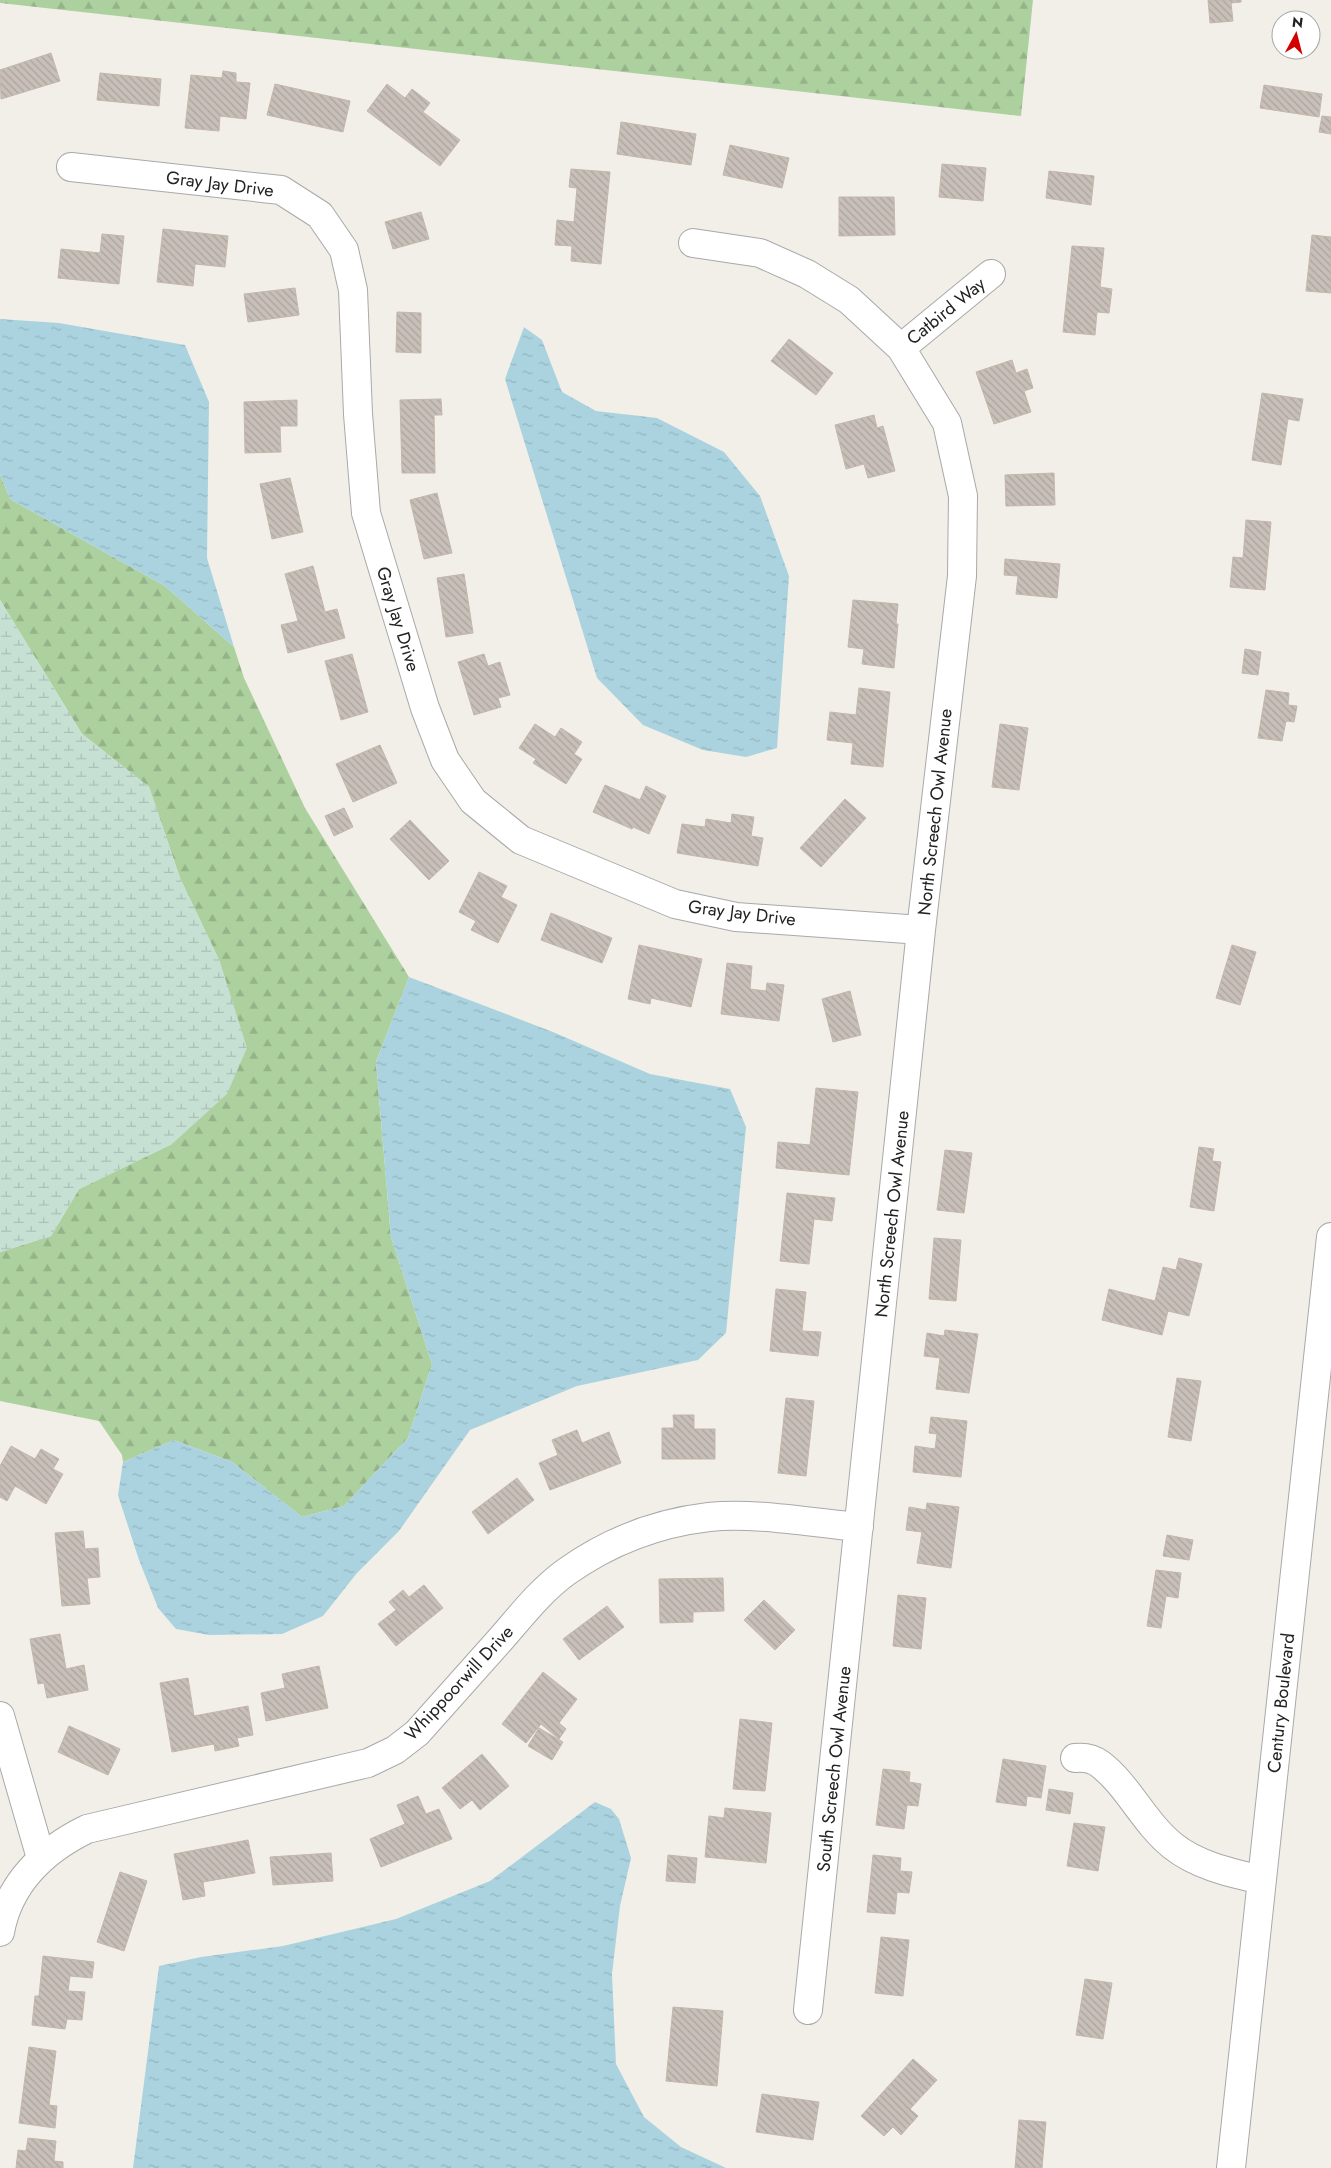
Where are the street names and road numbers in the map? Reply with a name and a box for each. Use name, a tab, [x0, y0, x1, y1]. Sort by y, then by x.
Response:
street label: Gray Jay Drive	[165, 165, 275, 203]
street label: Catbird Way	[901, 271, 991, 351]
street label: Gray Jay Drive	[370, 563, 426, 675]
street label: North Screech Owl Avenue	[911, 707, 959, 917]
street label: Gray Jay Drive	[687, 894, 797, 932]
street label: North Screech Owl Avenue	[868, 1109, 916, 1319]
street label: Whippoorwill Drive	[399, 1619, 519, 1747]
street label: Century Boulevard	[1261, 1632, 1301, 1774]
street label: South Screech Owl Avenue	[810, 1665, 858, 1873]

